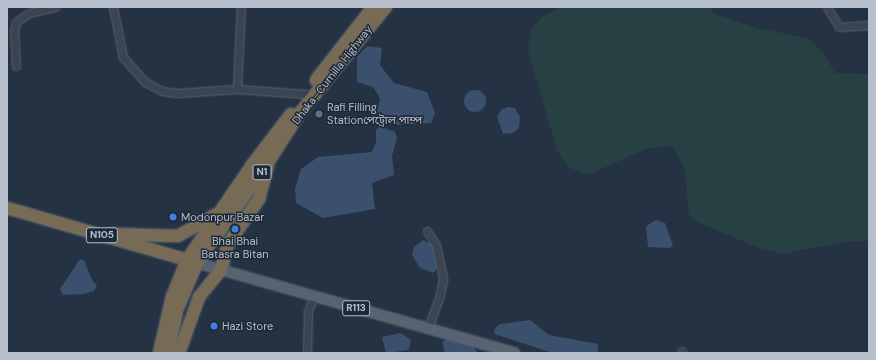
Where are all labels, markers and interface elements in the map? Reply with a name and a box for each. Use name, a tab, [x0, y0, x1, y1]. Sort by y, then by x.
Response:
street label: Dhaka–Cumilla Highway	[289, 23, 375, 127]
place label: Rafi Filling Stationপেট্রোল পাম্প	[327, 101, 422, 127]
marker: Rafi Filling Stationপেট্রোল পাম্প	[314, 109, 324, 119]
road number: N1	[252, 164, 272, 180]
place label: Modonpur Bazar	[181, 210, 264, 224]
marker: Modonpur Bazar	[168, 212, 178, 222]
marker: Bhai Bhai Batasra Bitan	[230, 224, 240, 234]
road number: N105	[85, 227, 119, 243]
place label: Bhai Bhai Batasra Bitan	[201, 235, 269, 261]
road number: R113	[342, 300, 370, 316]
place label: Hazi Store	[222, 319, 273, 333]
marker: Hazi Store	[209, 321, 219, 331]

